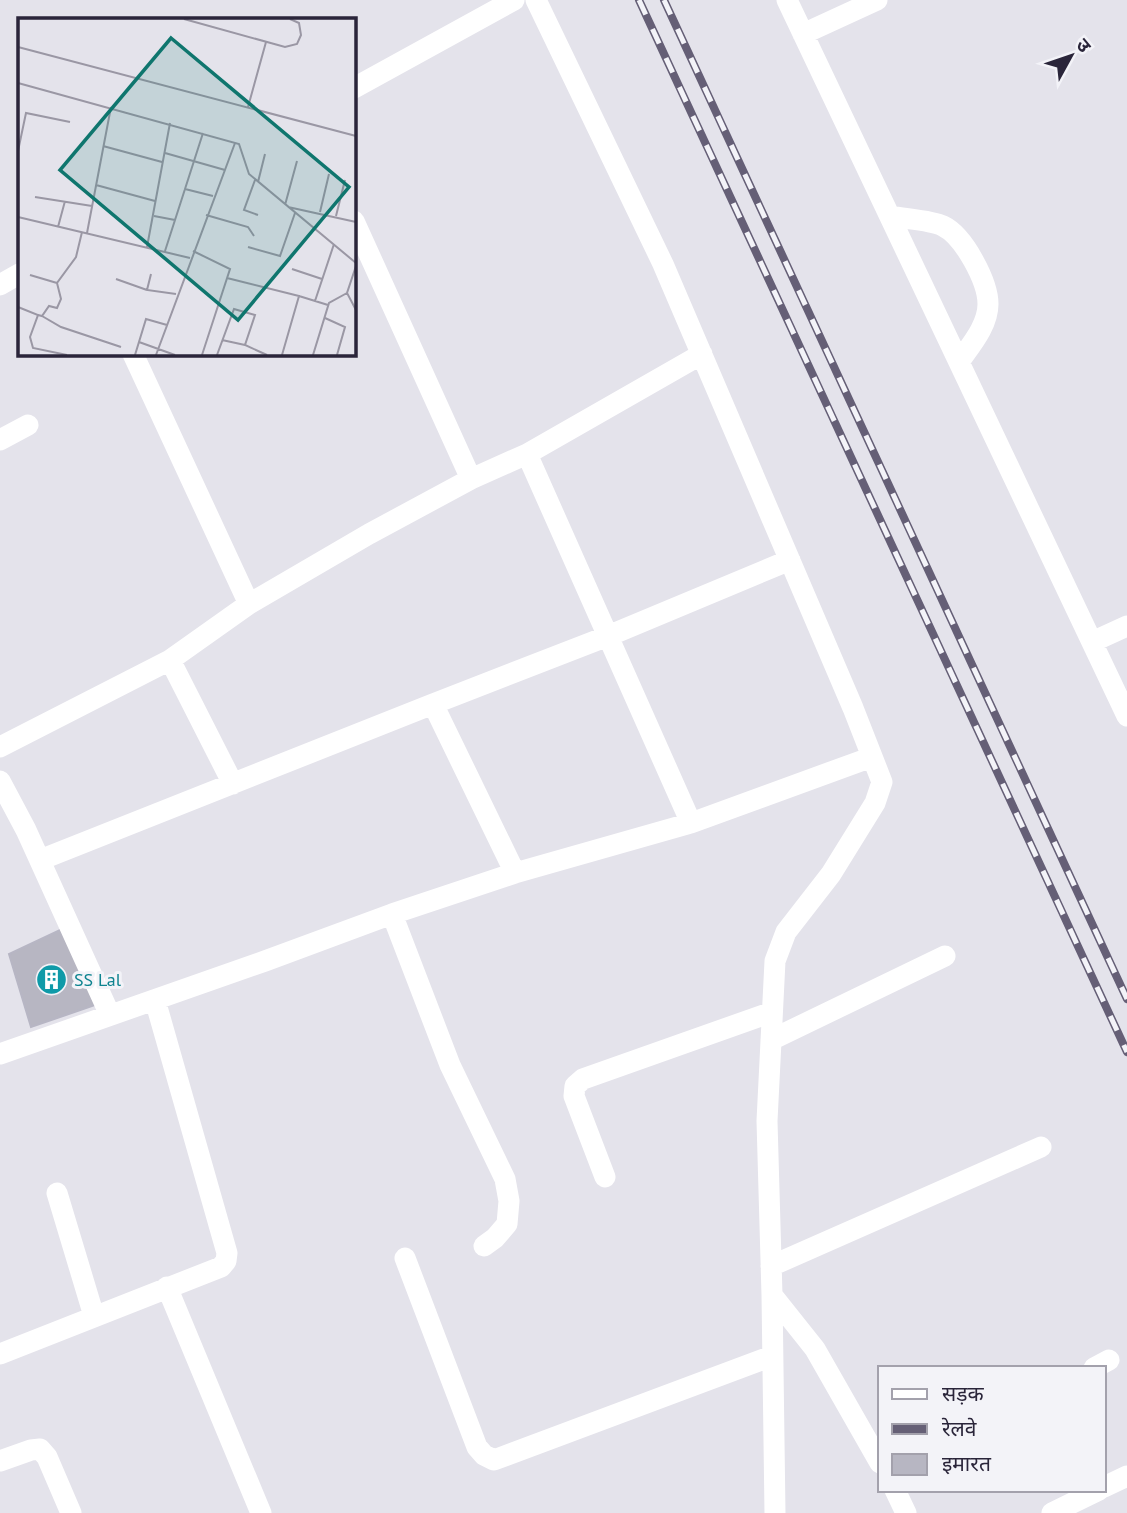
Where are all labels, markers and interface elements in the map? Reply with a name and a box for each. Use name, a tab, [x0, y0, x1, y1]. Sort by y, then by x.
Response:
inset map	[18, 18, 355, 355]
north arrow	[1036, 21, 1106, 91]
text: उ	[1071, 33, 1097, 58]
building icon: SS Lal	[34, 962, 68, 996]
place label: SS Lal	[74, 968, 122, 991]
legend	[878, 1366, 1106, 1492]
text: सड़क	[942, 1380, 984, 1407]
text: रेलवे	[941, 1415, 977, 1442]
text: इमारत	[942, 1450, 992, 1477]

